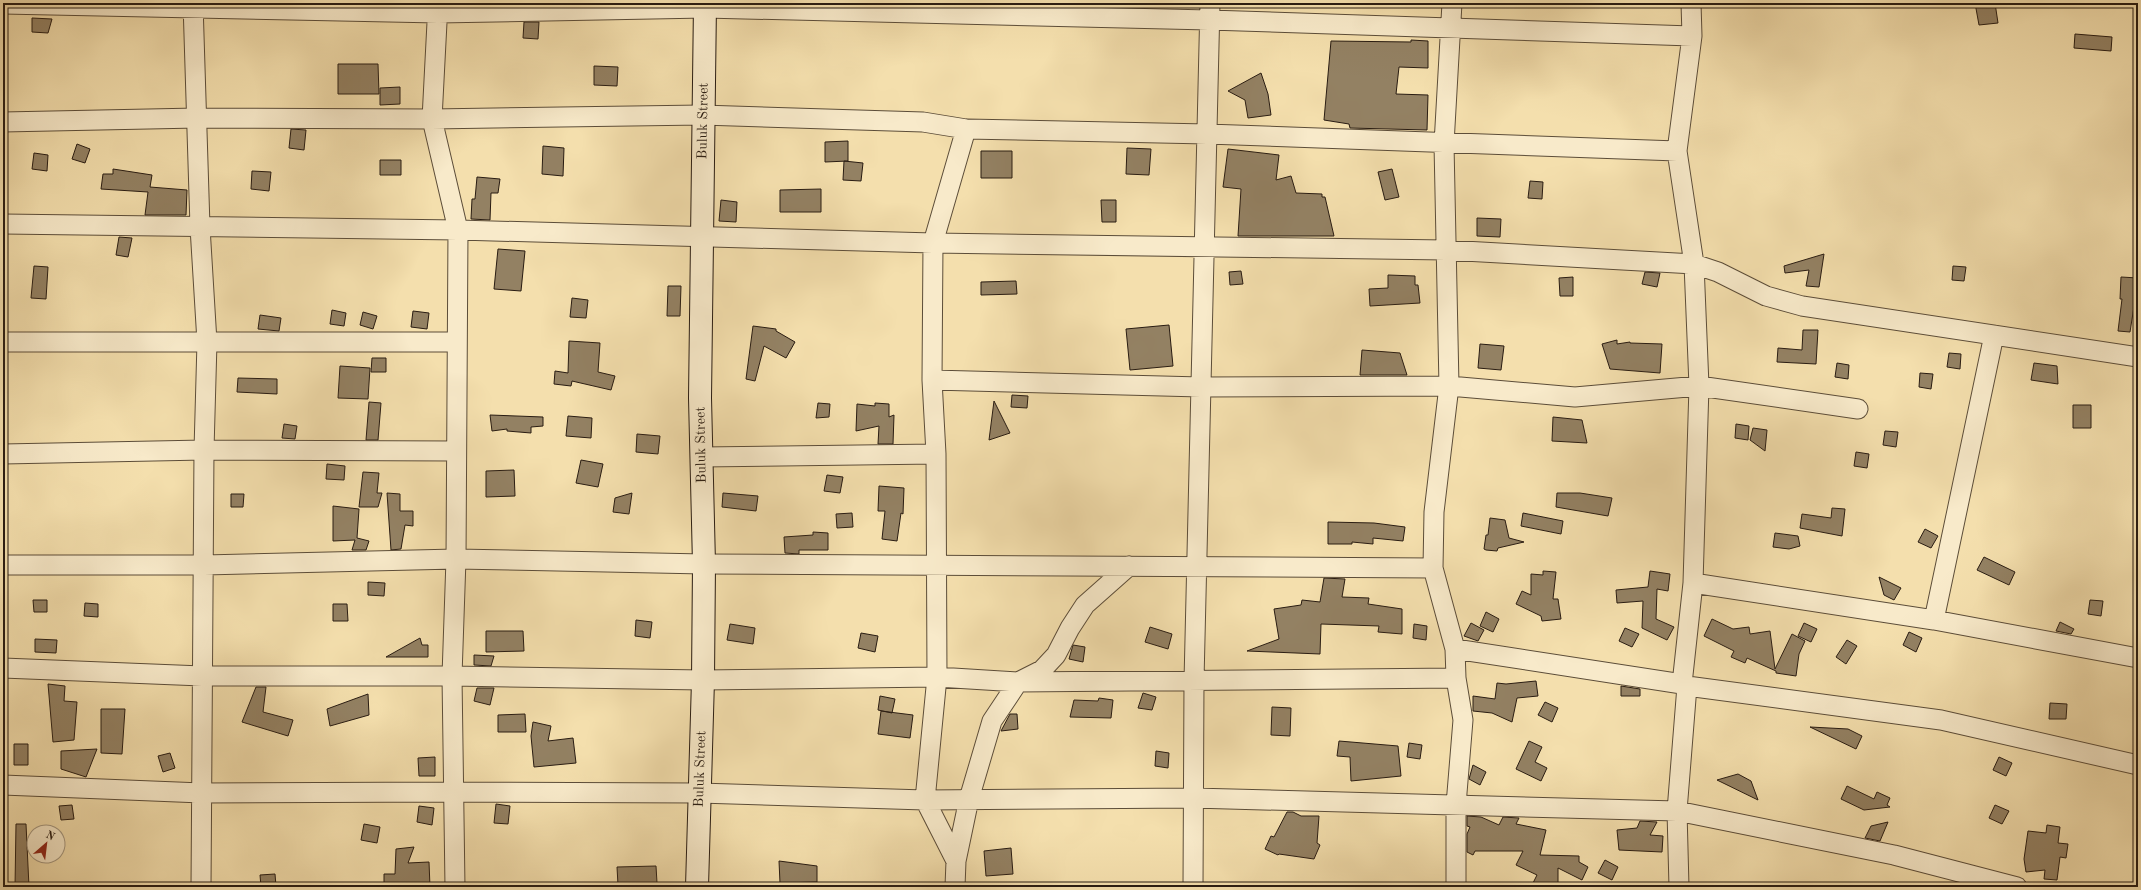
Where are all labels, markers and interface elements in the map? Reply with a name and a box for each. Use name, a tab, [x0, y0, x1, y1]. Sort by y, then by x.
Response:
street label: Buluk Street	[695, 82, 711, 159]
street label: Buluk Street	[693, 406, 709, 483]
street label: Buluk Street	[692, 730, 708, 808]
north arrow	[26, 824, 66, 864]
text: N	[44, 830, 57, 844]

